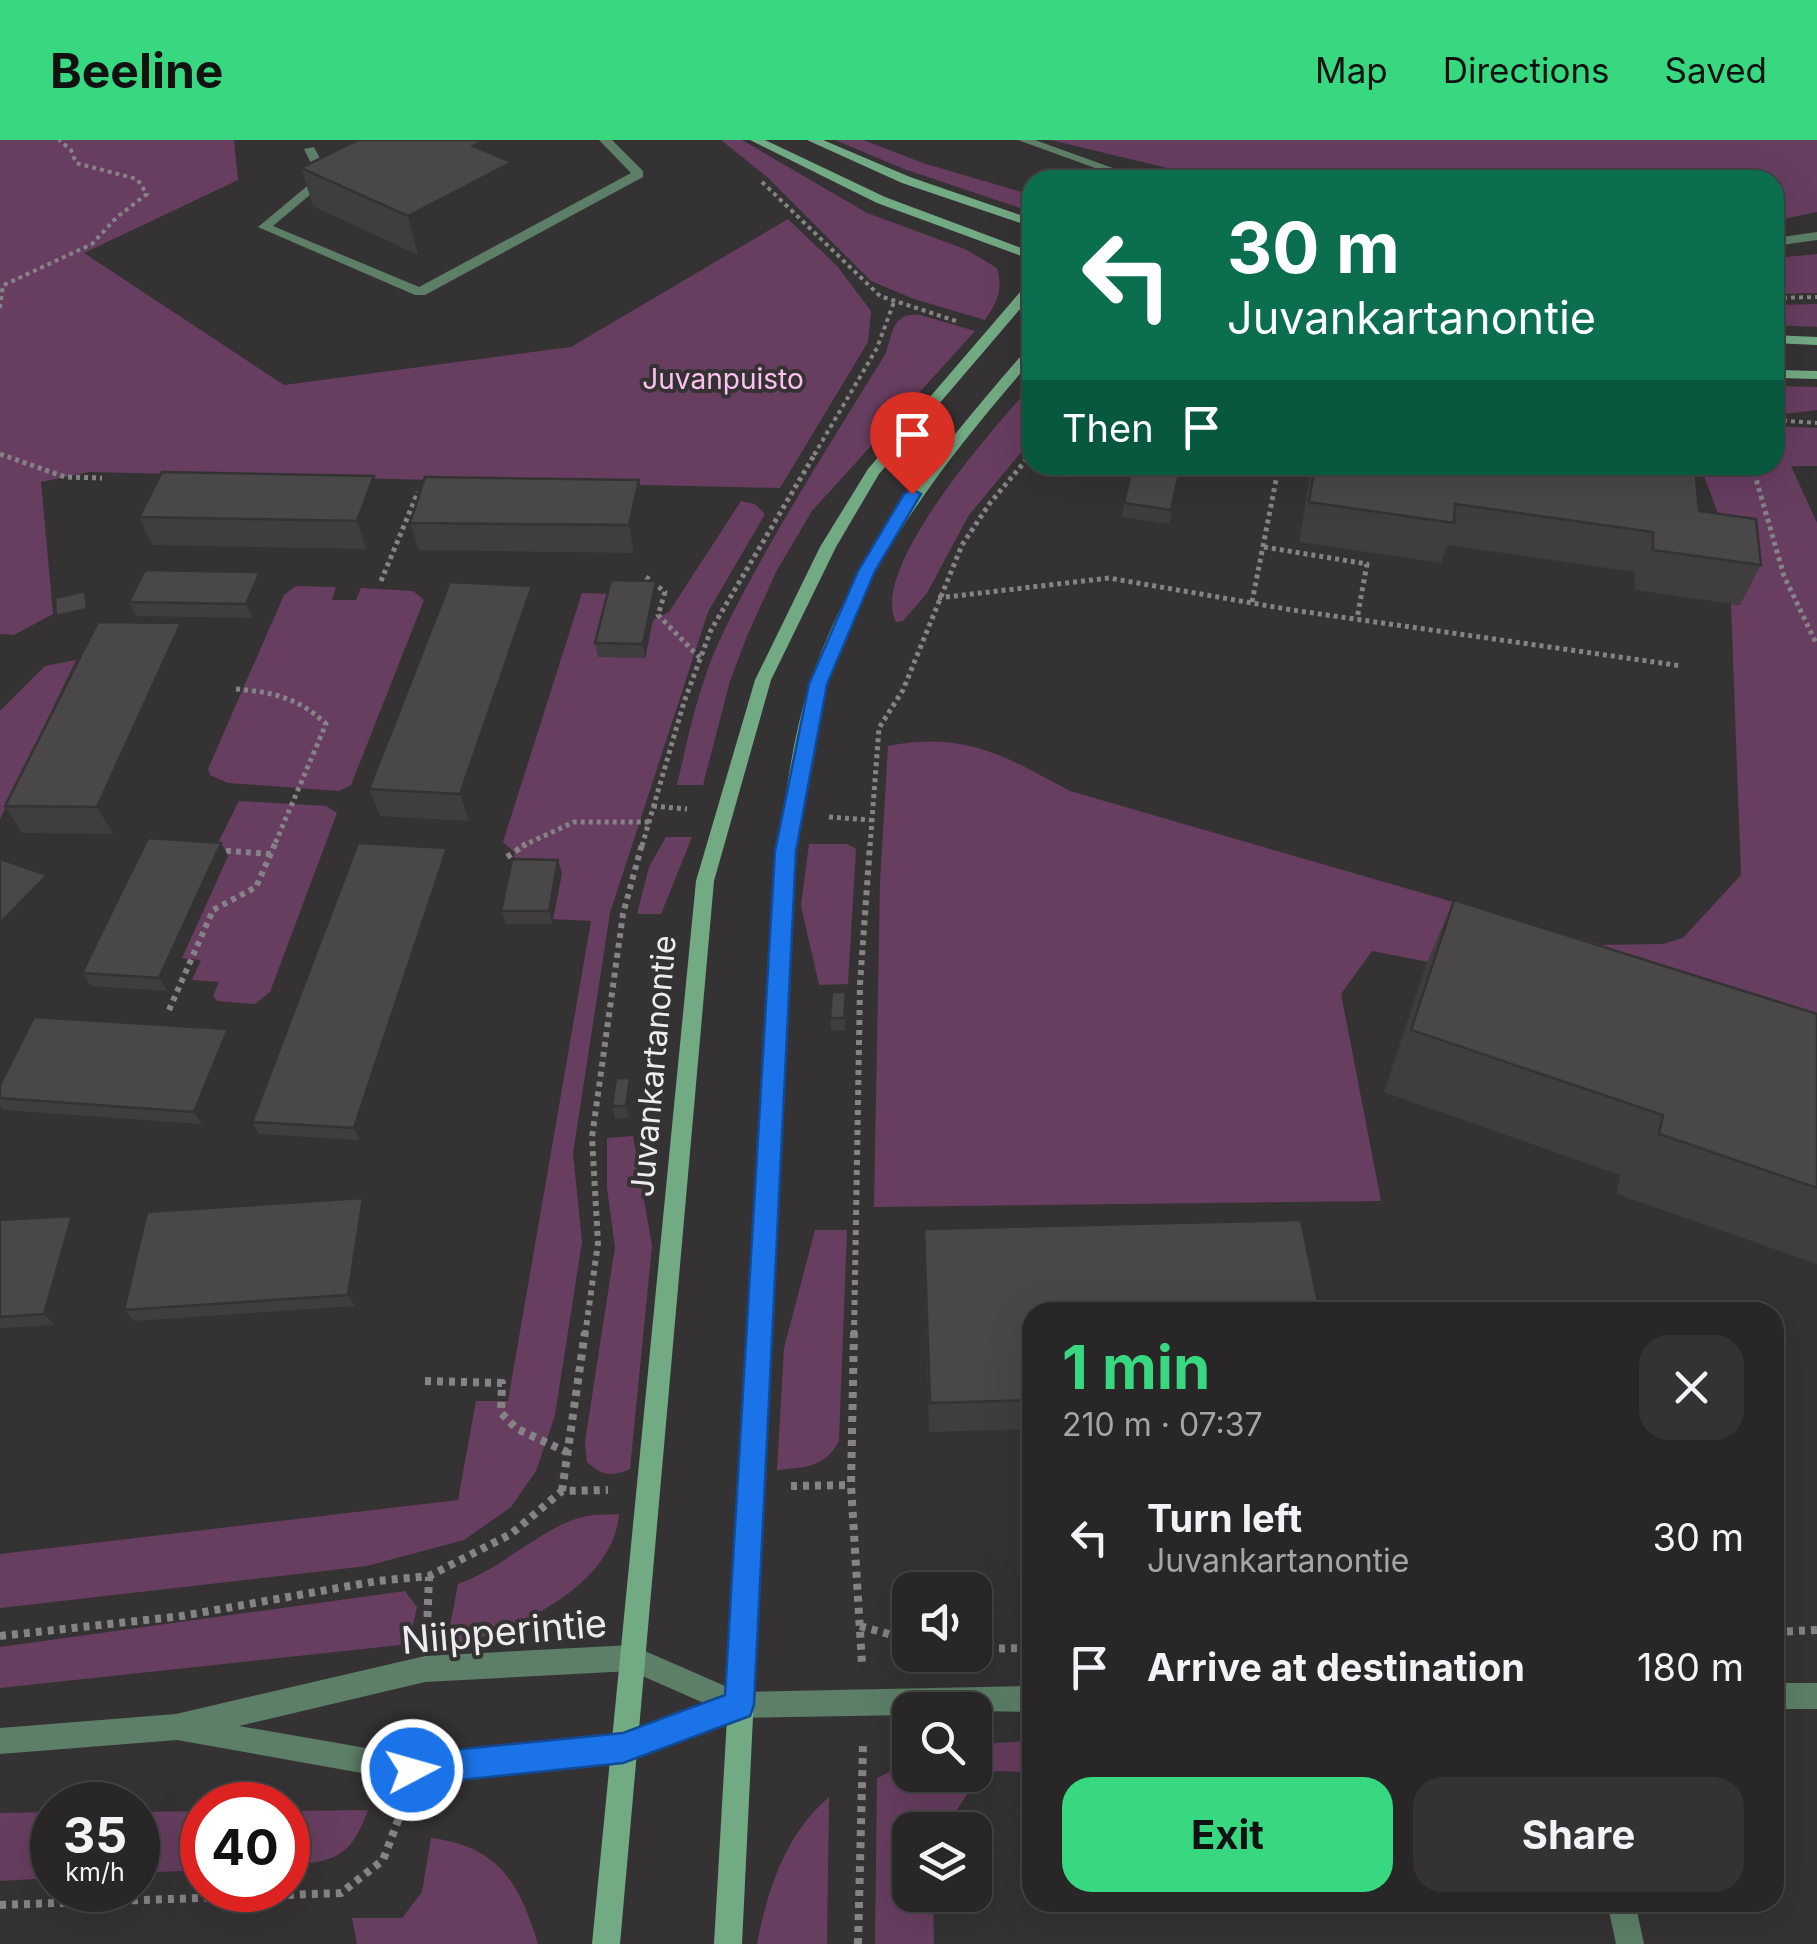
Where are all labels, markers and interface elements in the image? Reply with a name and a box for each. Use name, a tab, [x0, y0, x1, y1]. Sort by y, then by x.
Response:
text: Beeline	[50, 41, 223, 100]
text: Map	[1315, 49, 1388, 91]
text: Directions	[1443, 49, 1610, 91]
text: Saved	[1665, 49, 1767, 91]
text: 30 m	[1227, 205, 1400, 290]
icon: left	[1062, 210, 1192, 340]
text: Juvankartanontie	[1227, 290, 1596, 345]
park label: Juvanpuisto	[642, 362, 804, 396]
pin	[870, 392, 955, 495]
icon: arrive	[1174, 400, 1229, 455]
text: Then	[1062, 405, 1154, 451]
icon: arrive	[885, 407, 940, 462]
street label: Juvankartanontie	[622, 934, 684, 1198]
text: 1 min	[1062, 1331, 1210, 1403]
button: close	[1639, 1335, 1744, 1440]
text: 210 m · 07:37	[1062, 1405, 1263, 1444]
text: Turn left	[1147, 1495, 1302, 1541]
icon: left	[1062, 1510, 1117, 1565]
text: 30 m	[1653, 1514, 1744, 1560]
text: Juvankartanontie	[1147, 1541, 1409, 1580]
map controls	[892, 1572, 992, 1912]
button: sound	[892, 1572, 992, 1672]
street label: Niipperintie	[399, 1599, 609, 1663]
icon: arrive	[1062, 1640, 1117, 1695]
text: Arrive at destination	[1147, 1644, 1525, 1690]
text: 180 m	[1637, 1644, 1744, 1690]
button: search	[892, 1692, 992, 1792]
position arrow	[360, 1718, 464, 1822]
button: Exit	[1062, 1777, 1393, 1892]
button: Share	[1413, 1777, 1744, 1892]
speed limit sign: 40	[180, 1782, 310, 1912]
text: 35	[63, 1805, 127, 1865]
button: layers	[892, 1812, 992, 1912]
text: km/h	[65, 1857, 125, 1887]

